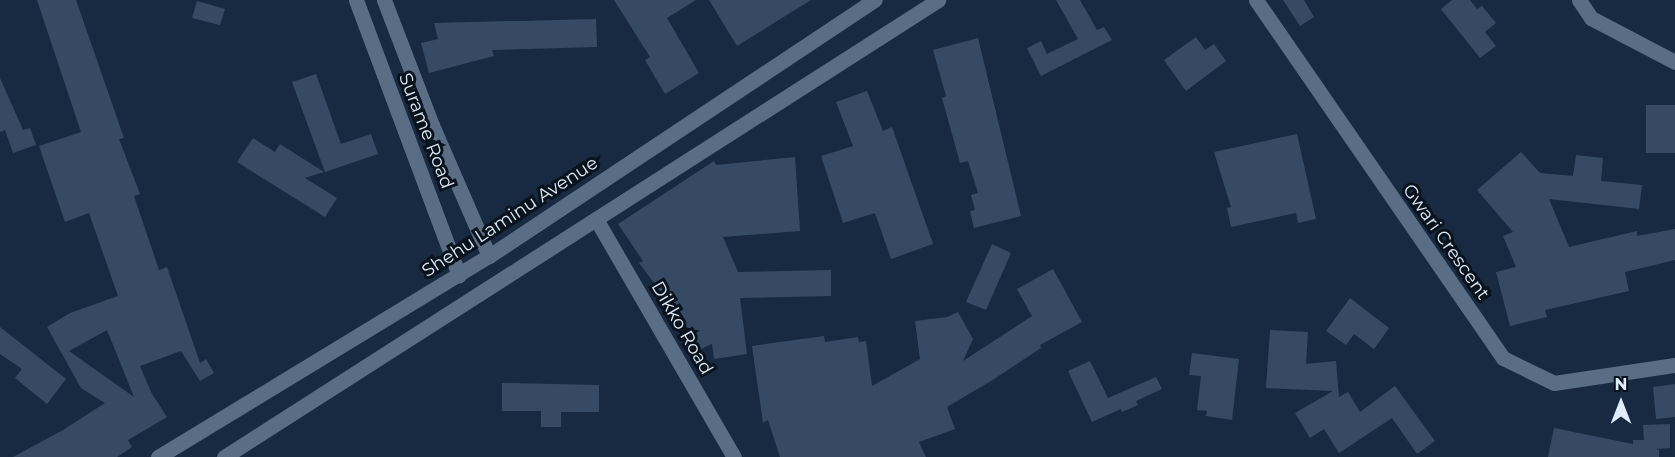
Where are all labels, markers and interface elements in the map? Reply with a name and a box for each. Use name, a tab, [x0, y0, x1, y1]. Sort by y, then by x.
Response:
street label: Surame Road	[394, 70, 458, 192]
street label: Shehu Laminu Avenue	[418, 152, 602, 282]
street label: Gwari Crescent	[1398, 180, 1494, 304]
street label: Dikko Road	[647, 278, 717, 378]
north arrow	[1591, 373, 1651, 433]
text: N	[1615, 375, 1627, 394]

